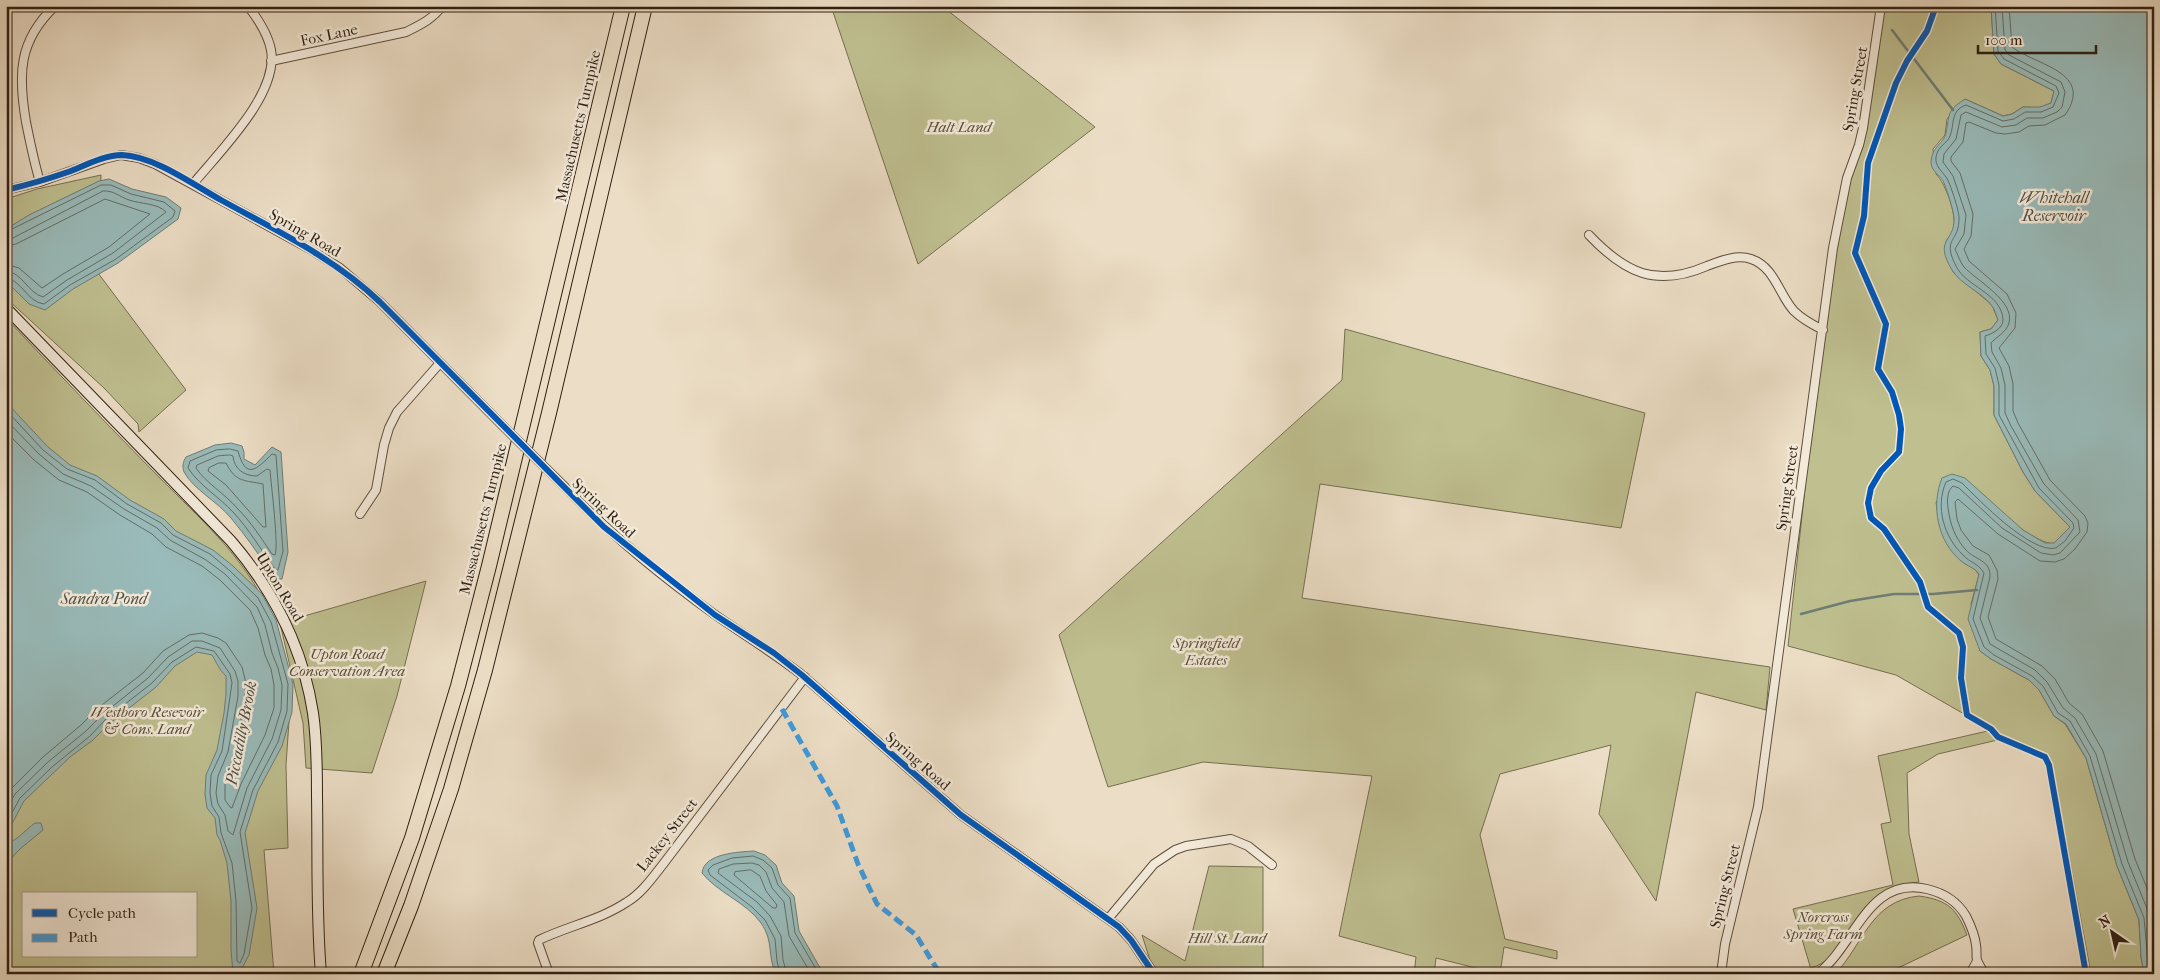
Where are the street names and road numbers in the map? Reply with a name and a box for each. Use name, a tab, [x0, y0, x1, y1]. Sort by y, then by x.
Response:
street label: Fox Lane	[299, 20, 360, 50]
street label: Spring Street	[1839, 44, 1871, 133]
street label: Massachusetts Turnpike	[552, 48, 604, 204]
street label: Spring Road	[266, 205, 345, 261]
street label: Massachusetts Turnpike	[456, 441, 511, 596]
street label: Spring Street	[1772, 443, 1802, 532]
street label: Spring Road	[569, 474, 640, 542]
street label: Upton Road	[252, 549, 308, 626]
street label: Spring Road	[882, 728, 955, 795]
street label: Lackey Street	[633, 794, 702, 875]
street label: Spring Street	[1706, 841, 1744, 930]

